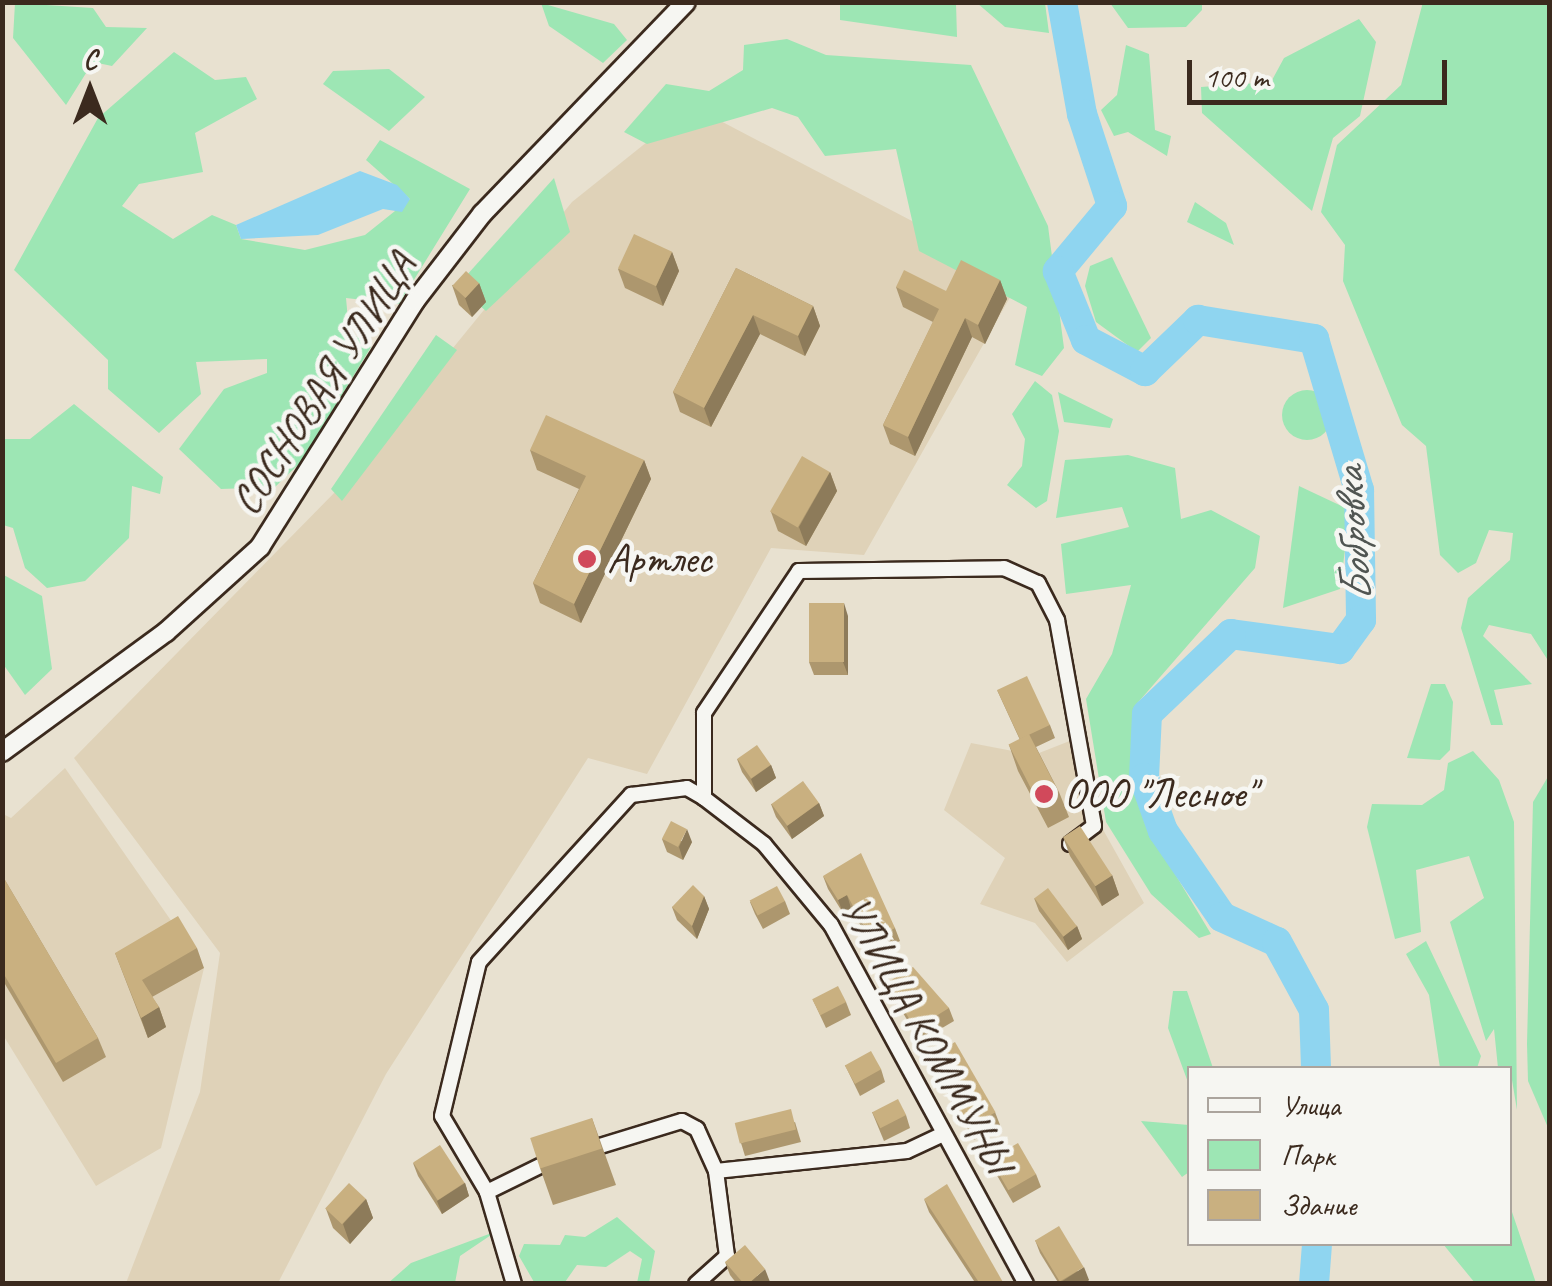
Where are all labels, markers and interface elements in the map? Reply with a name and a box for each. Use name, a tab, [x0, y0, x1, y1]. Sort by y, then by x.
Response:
north arrow	[40, 40, 140, 140]
scale bar	[1192, 40, 1452, 102]
text: С	[83, 42, 97, 77]
text: 100 m	[1204, 58, 1269, 96]
street label: СОСНОВАЯ УЛИЦА	[221, 243, 427, 525]
water label: Бобровка	[1321, 466, 1385, 604]
place label: Артлес	[607, 534, 712, 584]
marker: Артлес	[576, 548, 598, 570]
place label: ООО "Лесное"	[1064, 769, 1255, 819]
marker: ООО "Лесное"	[1033, 783, 1055, 805]
street label: УЛИЦА КОММУНЫ	[829, 888, 1023, 1182]
legend	[1187, 1066, 1512, 1246]
text: Улица	[1281, 1086, 1340, 1124]
text: Парк	[1281, 1136, 1335, 1174]
text: Здание	[1281, 1186, 1356, 1224]

